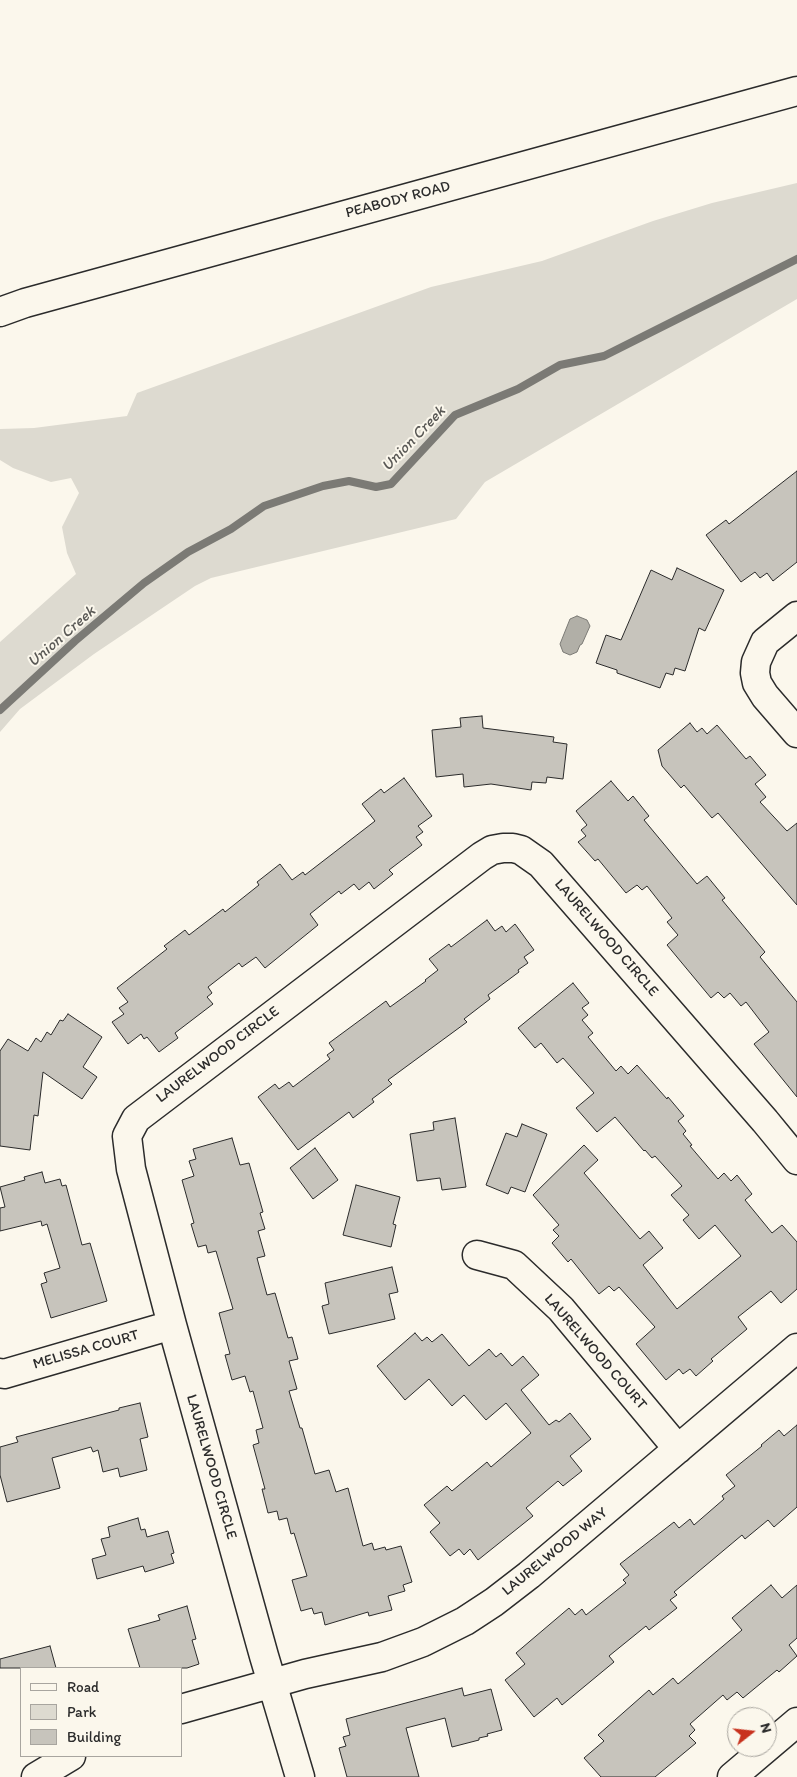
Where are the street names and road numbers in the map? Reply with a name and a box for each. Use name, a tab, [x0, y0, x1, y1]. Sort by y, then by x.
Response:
street label: PEABODY ROAD	[344, 177, 452, 223]
street label: LAURELWOOD CIRCLE	[550, 876, 662, 1000]
street label: LAURELWOOD CIRCLE	[153, 1003, 283, 1107]
street label: LAURELWOOD COURT	[540, 1290, 650, 1414]
street label: MELISSA COURT	[31, 1326, 141, 1374]
street label: LAURELWOOD CIRCLE	[182, 1393, 240, 1541]
street label: LAURELWOOD WAY	[499, 1504, 611, 1600]

